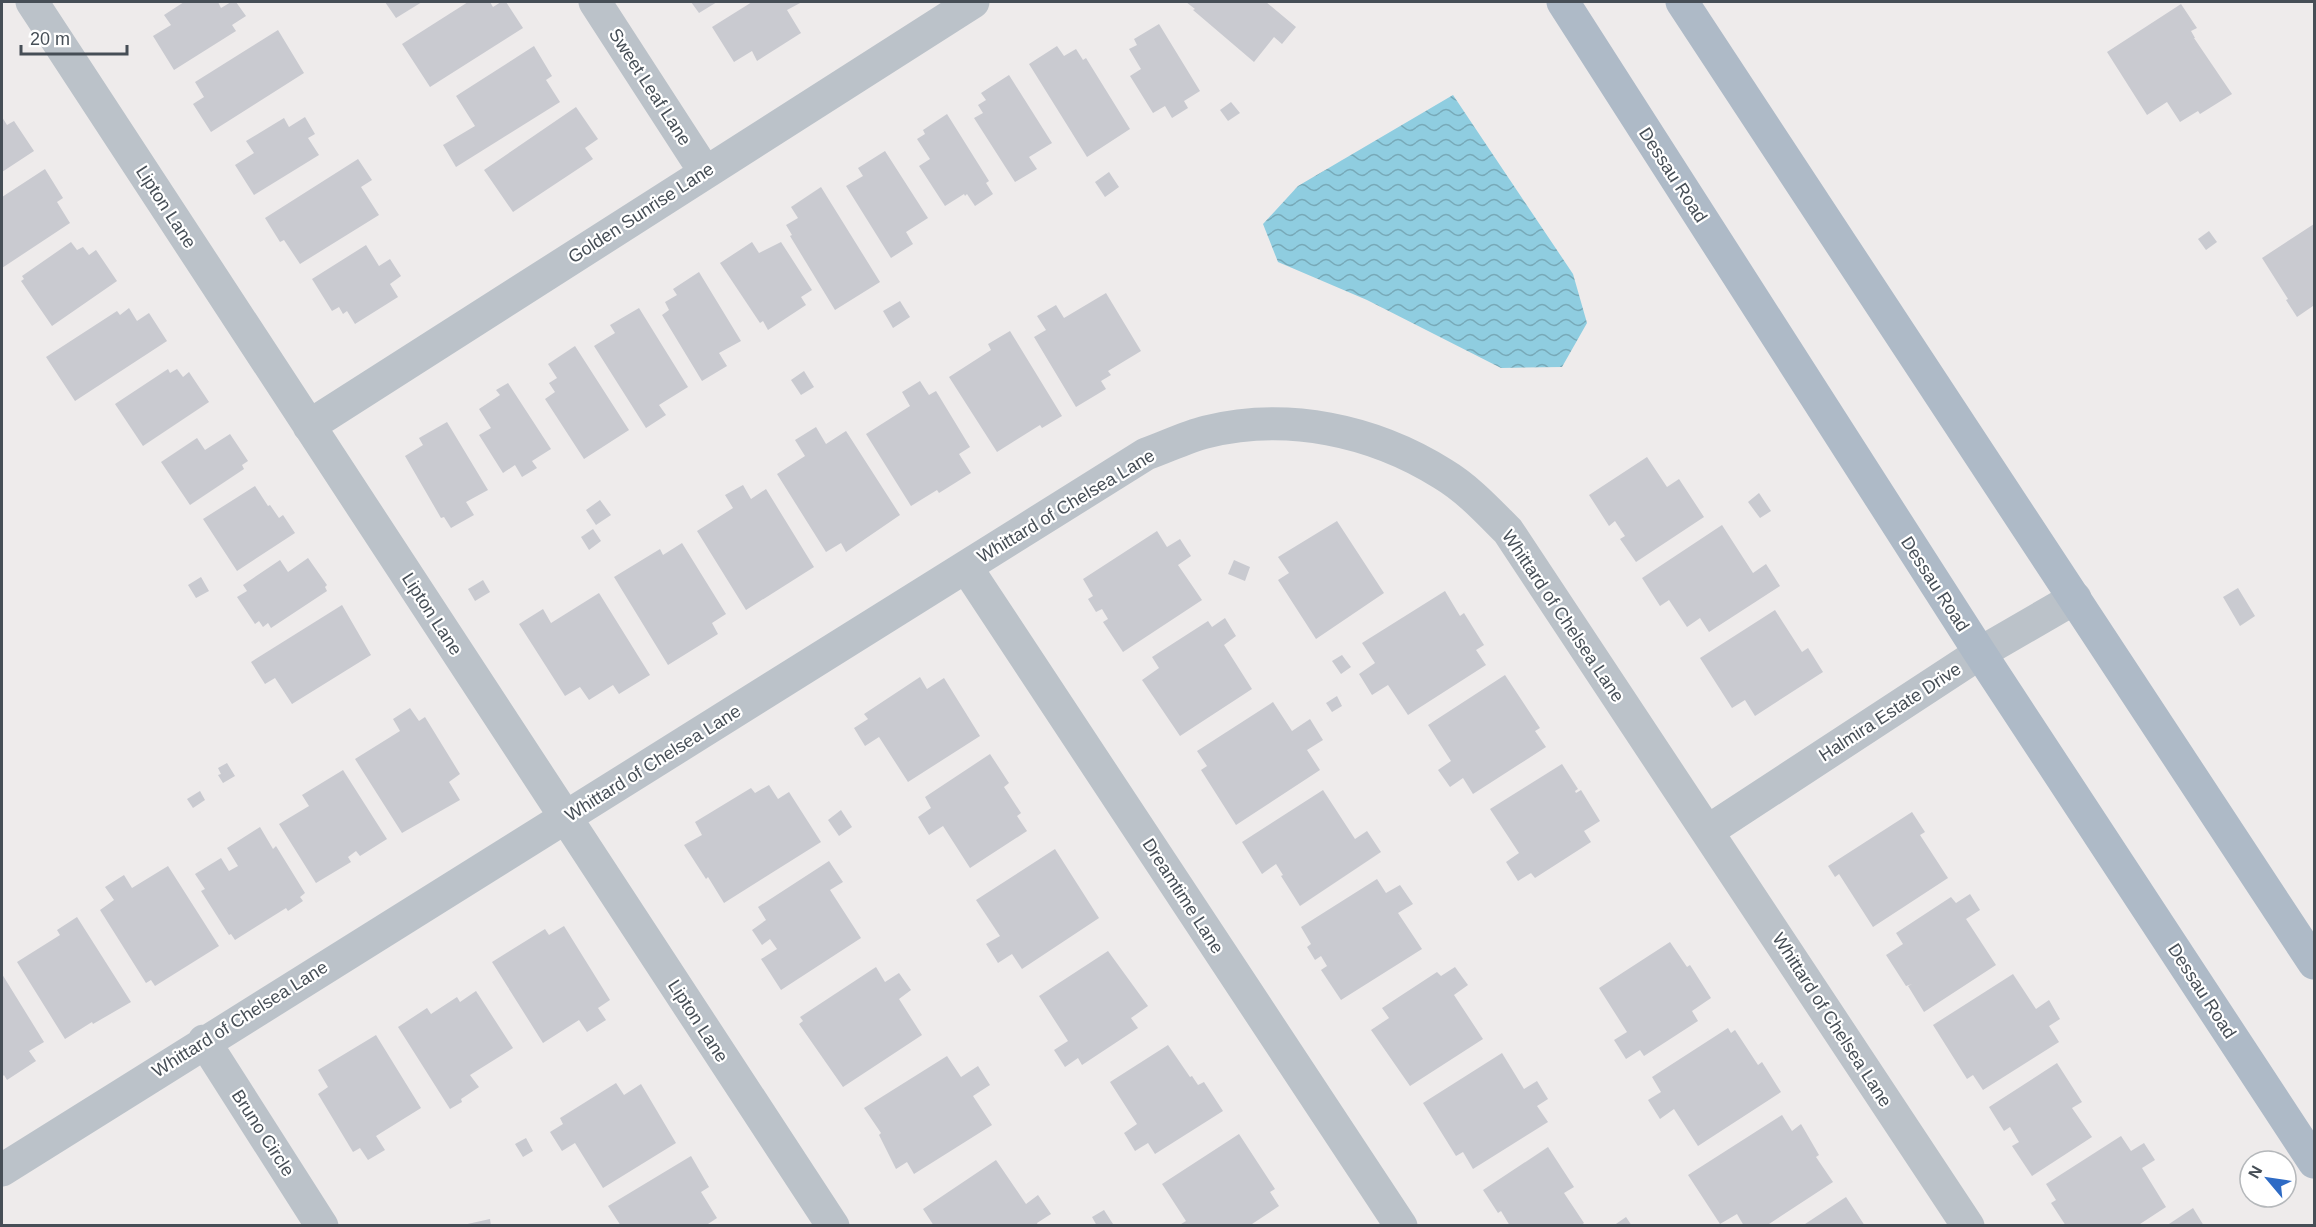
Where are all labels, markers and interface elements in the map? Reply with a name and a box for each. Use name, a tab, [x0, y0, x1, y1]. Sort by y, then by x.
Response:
scale bar	[21, 18, 128, 56]
street label: Sweet Leaf Lane	[605, 25, 695, 149]
text: 20 m	[30, 29, 70, 49]
street label: Dessau Road	[1635, 124, 1711, 226]
street label: Golden Sunrise Lane	[565, 159, 717, 267]
street label: Lipton Lane	[132, 162, 200, 252]
street label: Whittard of Chelsea Lane	[974, 445, 1158, 567]
street label: Whittard of Chelsea Lane	[1498, 526, 1628, 706]
street label: Dessau Road	[1897, 533, 1973, 635]
street label: Lipton Lane	[398, 569, 466, 659]
street label: Halmira Estate Drive	[1815, 659, 1965, 765]
street label: Whittard of Chelsea Lane	[562, 701, 744, 825]
street label: Dreamtime Lane	[1138, 835, 1228, 957]
street label: Whittard of Chelsea Lane	[1768, 929, 1896, 1111]
street label: Dessau Road	[2164, 940, 2240, 1042]
street label: Whittard of Chelsea Lane	[149, 957, 331, 1081]
street label: Lipton Lane	[664, 976, 732, 1066]
street label: Bruno Circle	[228, 1086, 298, 1180]
north arrow	[2238, 1149, 2298, 1209]
text: N	[2245, 1163, 2266, 1181]

